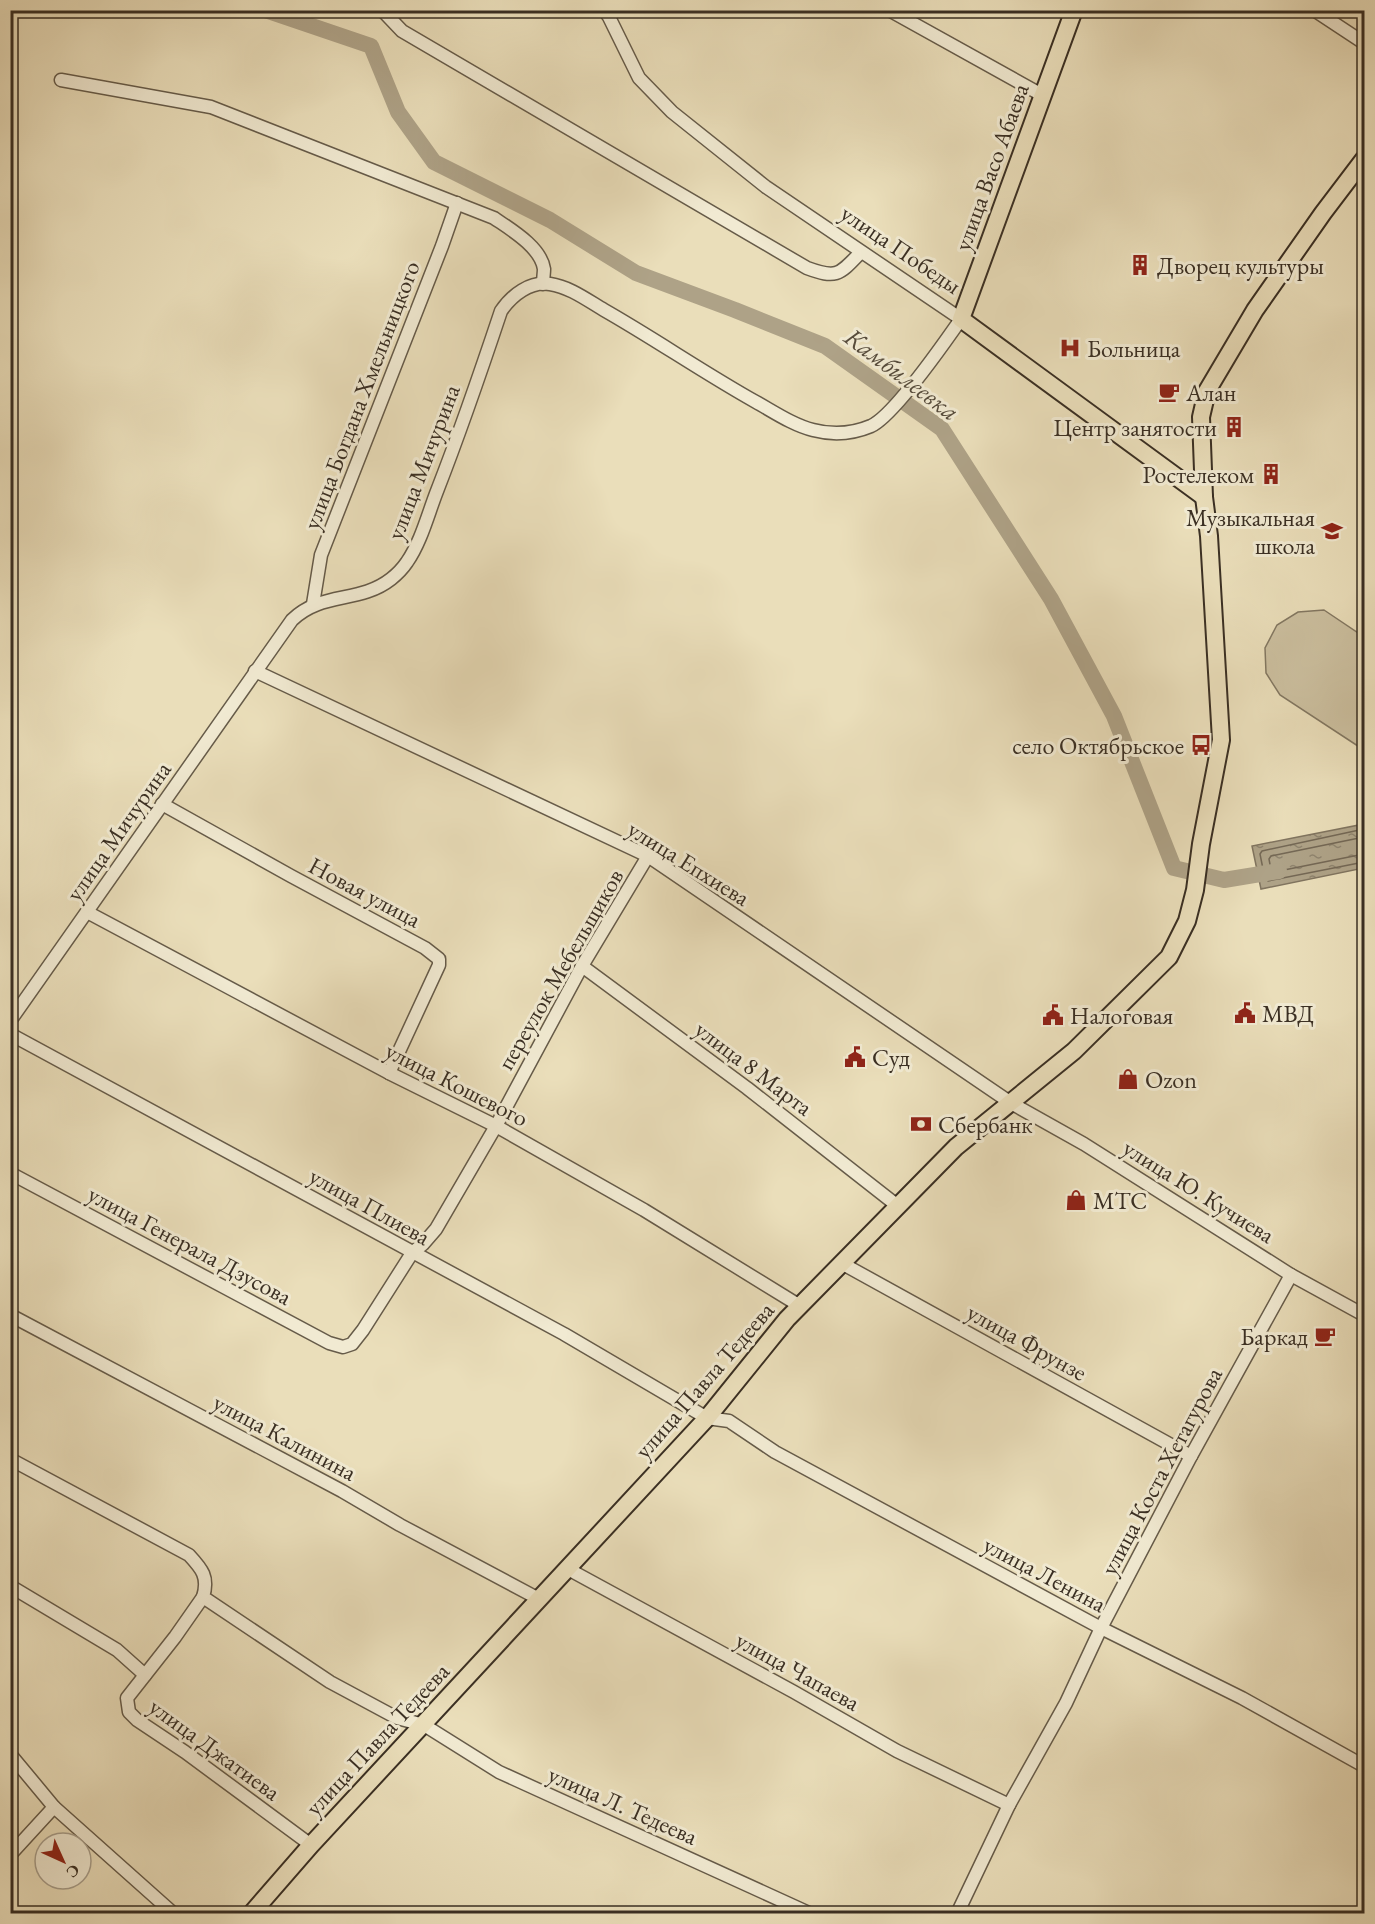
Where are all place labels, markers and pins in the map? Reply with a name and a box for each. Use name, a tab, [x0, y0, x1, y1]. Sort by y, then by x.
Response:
place label: Дворец культуры	[1157, 250, 1324, 281]
building icon: Дворец культуры	[1128, 253, 1152, 277]
place label: Больница	[1087, 333, 1181, 364]
hospital icon: Больница	[1058, 336, 1082, 360]
place label: Алан	[1185, 377, 1236, 408]
cafe icon: Алан	[1157, 380, 1181, 404]
place label: Центр занятости	[1053, 412, 1217, 443]
building icon: Центр занятости	[1222, 415, 1246, 439]
place label: Ростелеком	[1143, 459, 1254, 490]
building icon: Ростелеком	[1259, 462, 1283, 486]
place label: Музыкальная школа	[1186, 502, 1315, 561]
school or university icon: Музыкальная школа	[1320, 519, 1344, 543]
place label: село Октябрьское	[1012, 730, 1184, 761]
bus stop icon: село Октябрьское	[1189, 733, 1213, 757]
place label: МВД	[1262, 998, 1314, 1029]
place label: Налоговая	[1070, 1000, 1174, 1031]
public building icon: МВД	[1233, 1001, 1257, 1025]
public building icon: Налоговая	[1041, 1003, 1065, 1027]
place label: Суд	[872, 1042, 910, 1073]
public building icon: Суд	[843, 1045, 867, 1069]
place label: Ozon	[1145, 1064, 1197, 1095]
shop icon: Ozon	[1116, 1067, 1140, 1091]
place label: Сбербанк	[938, 1109, 1033, 1140]
bank icon: Сбербанк	[909, 1112, 933, 1136]
place label: МТС	[1093, 1185, 1147, 1216]
shop icon: МТС	[1064, 1188, 1088, 1212]
place label: Баркад	[1240, 1321, 1308, 1352]
cafe icon: Баркад	[1313, 1324, 1337, 1348]

